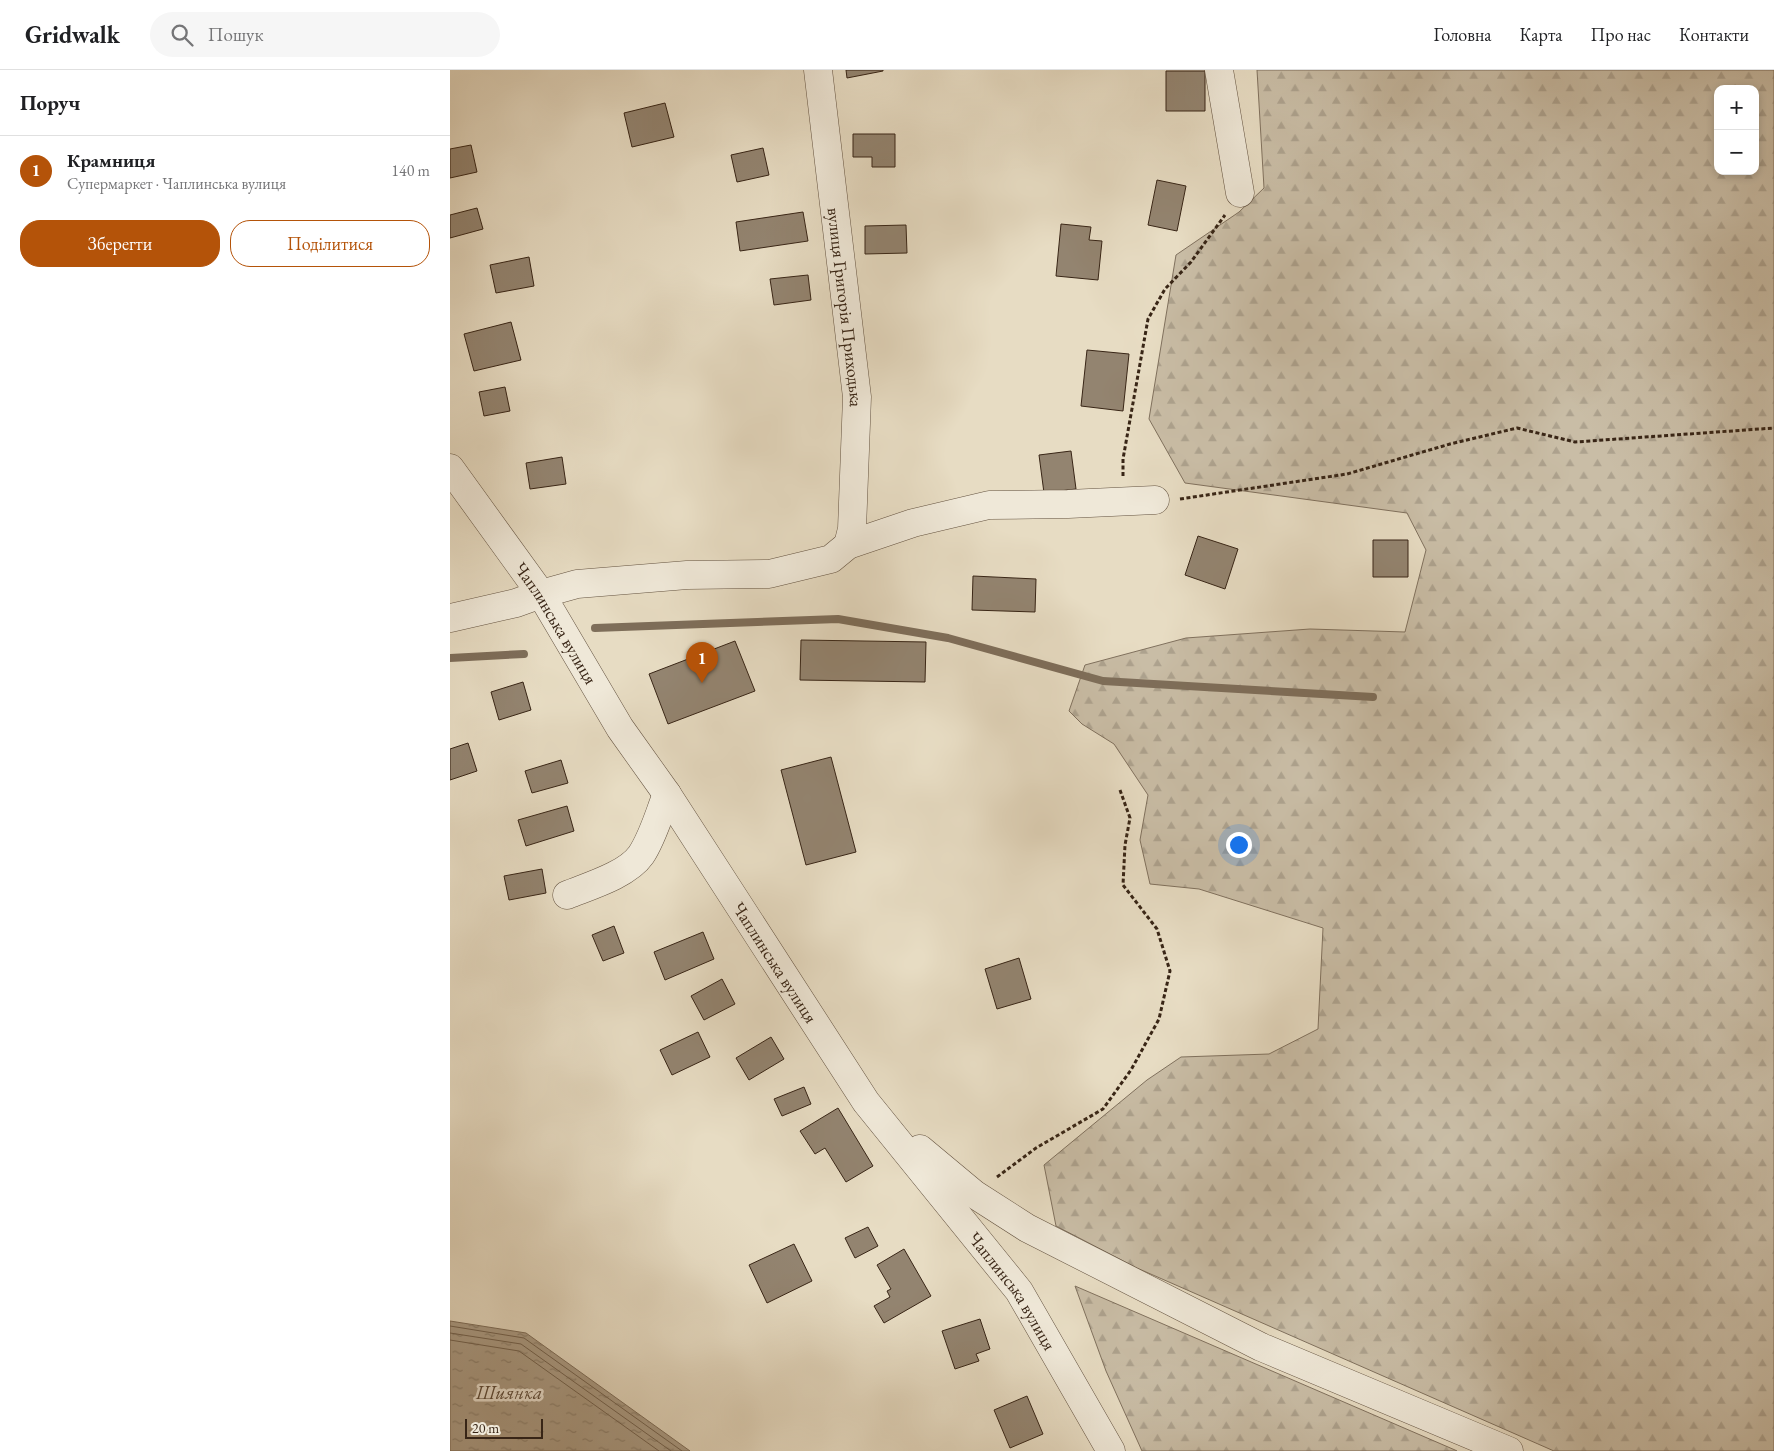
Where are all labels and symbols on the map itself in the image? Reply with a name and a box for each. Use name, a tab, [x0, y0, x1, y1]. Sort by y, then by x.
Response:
street label: вулиця Григорія Приходька	[823, 206, 869, 409]
street label: Чаплинська вулиця	[510, 557, 603, 688]
pin: 1	[686, 642, 718, 683]
your location	[1226, 832, 1252, 858]
street label: Чаплинська вулиця	[728, 897, 823, 1027]
street label: Чаплинська вулиця	[964, 1227, 1062, 1354]
water label: Шиянка	[475, 1380, 542, 1405]
scale bar	[465, 1416, 542, 1439]

